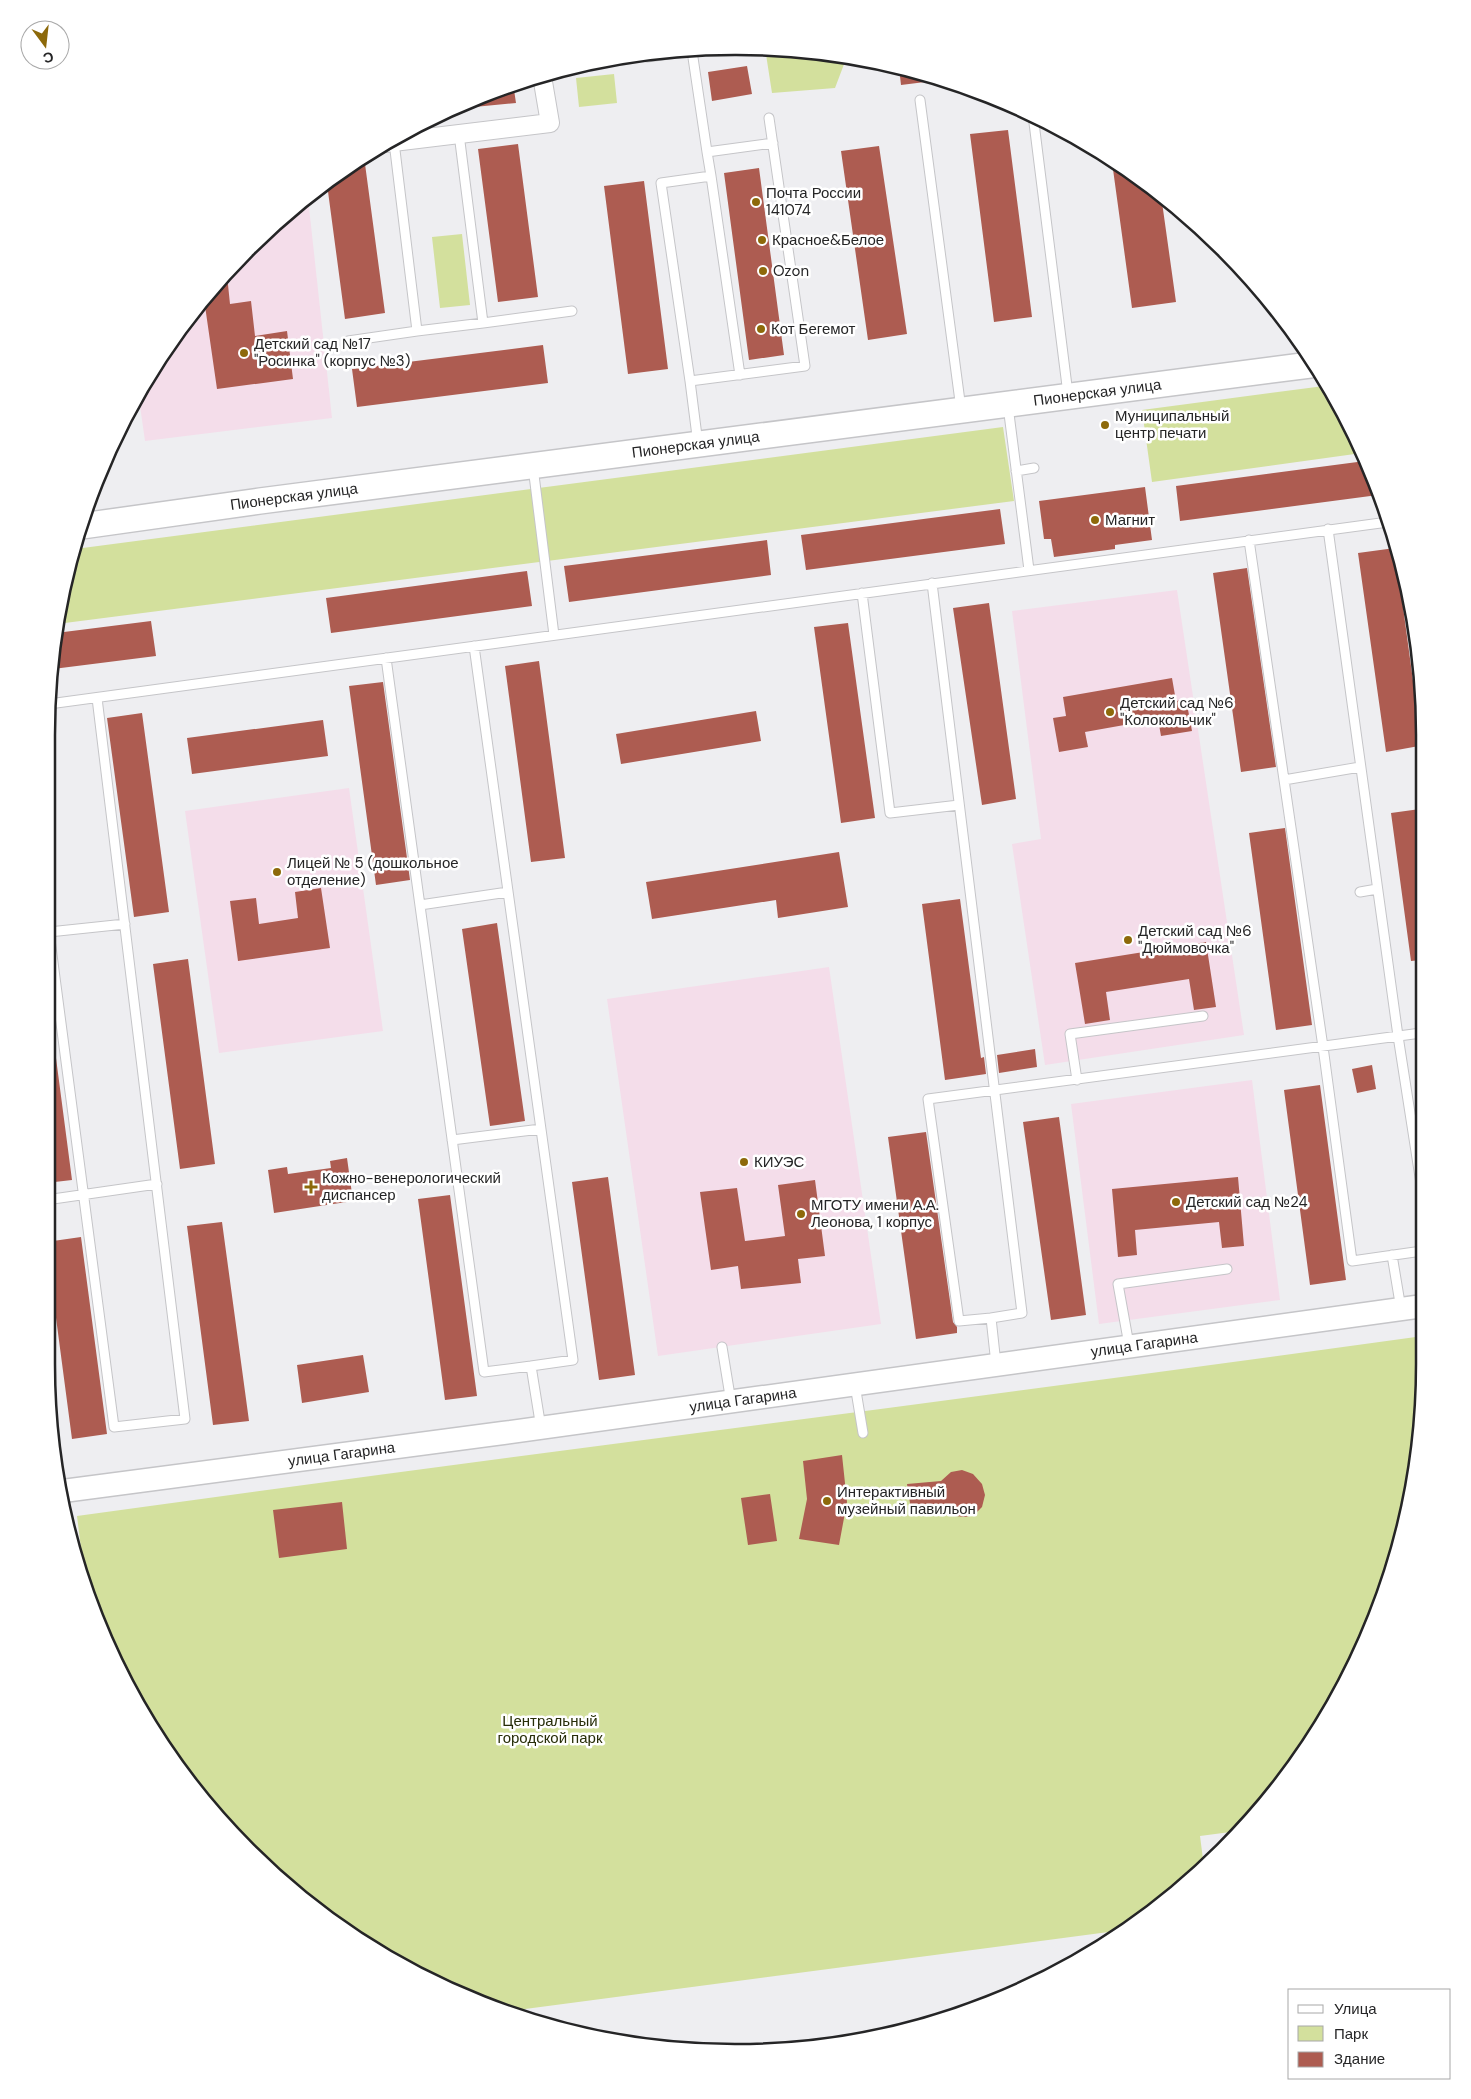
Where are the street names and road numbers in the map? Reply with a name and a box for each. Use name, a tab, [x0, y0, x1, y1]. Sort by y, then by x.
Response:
street label: Пионерская улица	[1032, 374, 1163, 411]
street label: Пионерская улица	[631, 426, 761, 463]
street label: Пионерская улица	[229, 478, 360, 515]
street label: улица Гагарина	[1089, 1327, 1200, 1362]
street label: улица Гагарина	[688, 1383, 798, 1417]
street label: улица Гагарина	[287, 1437, 397, 1471]

